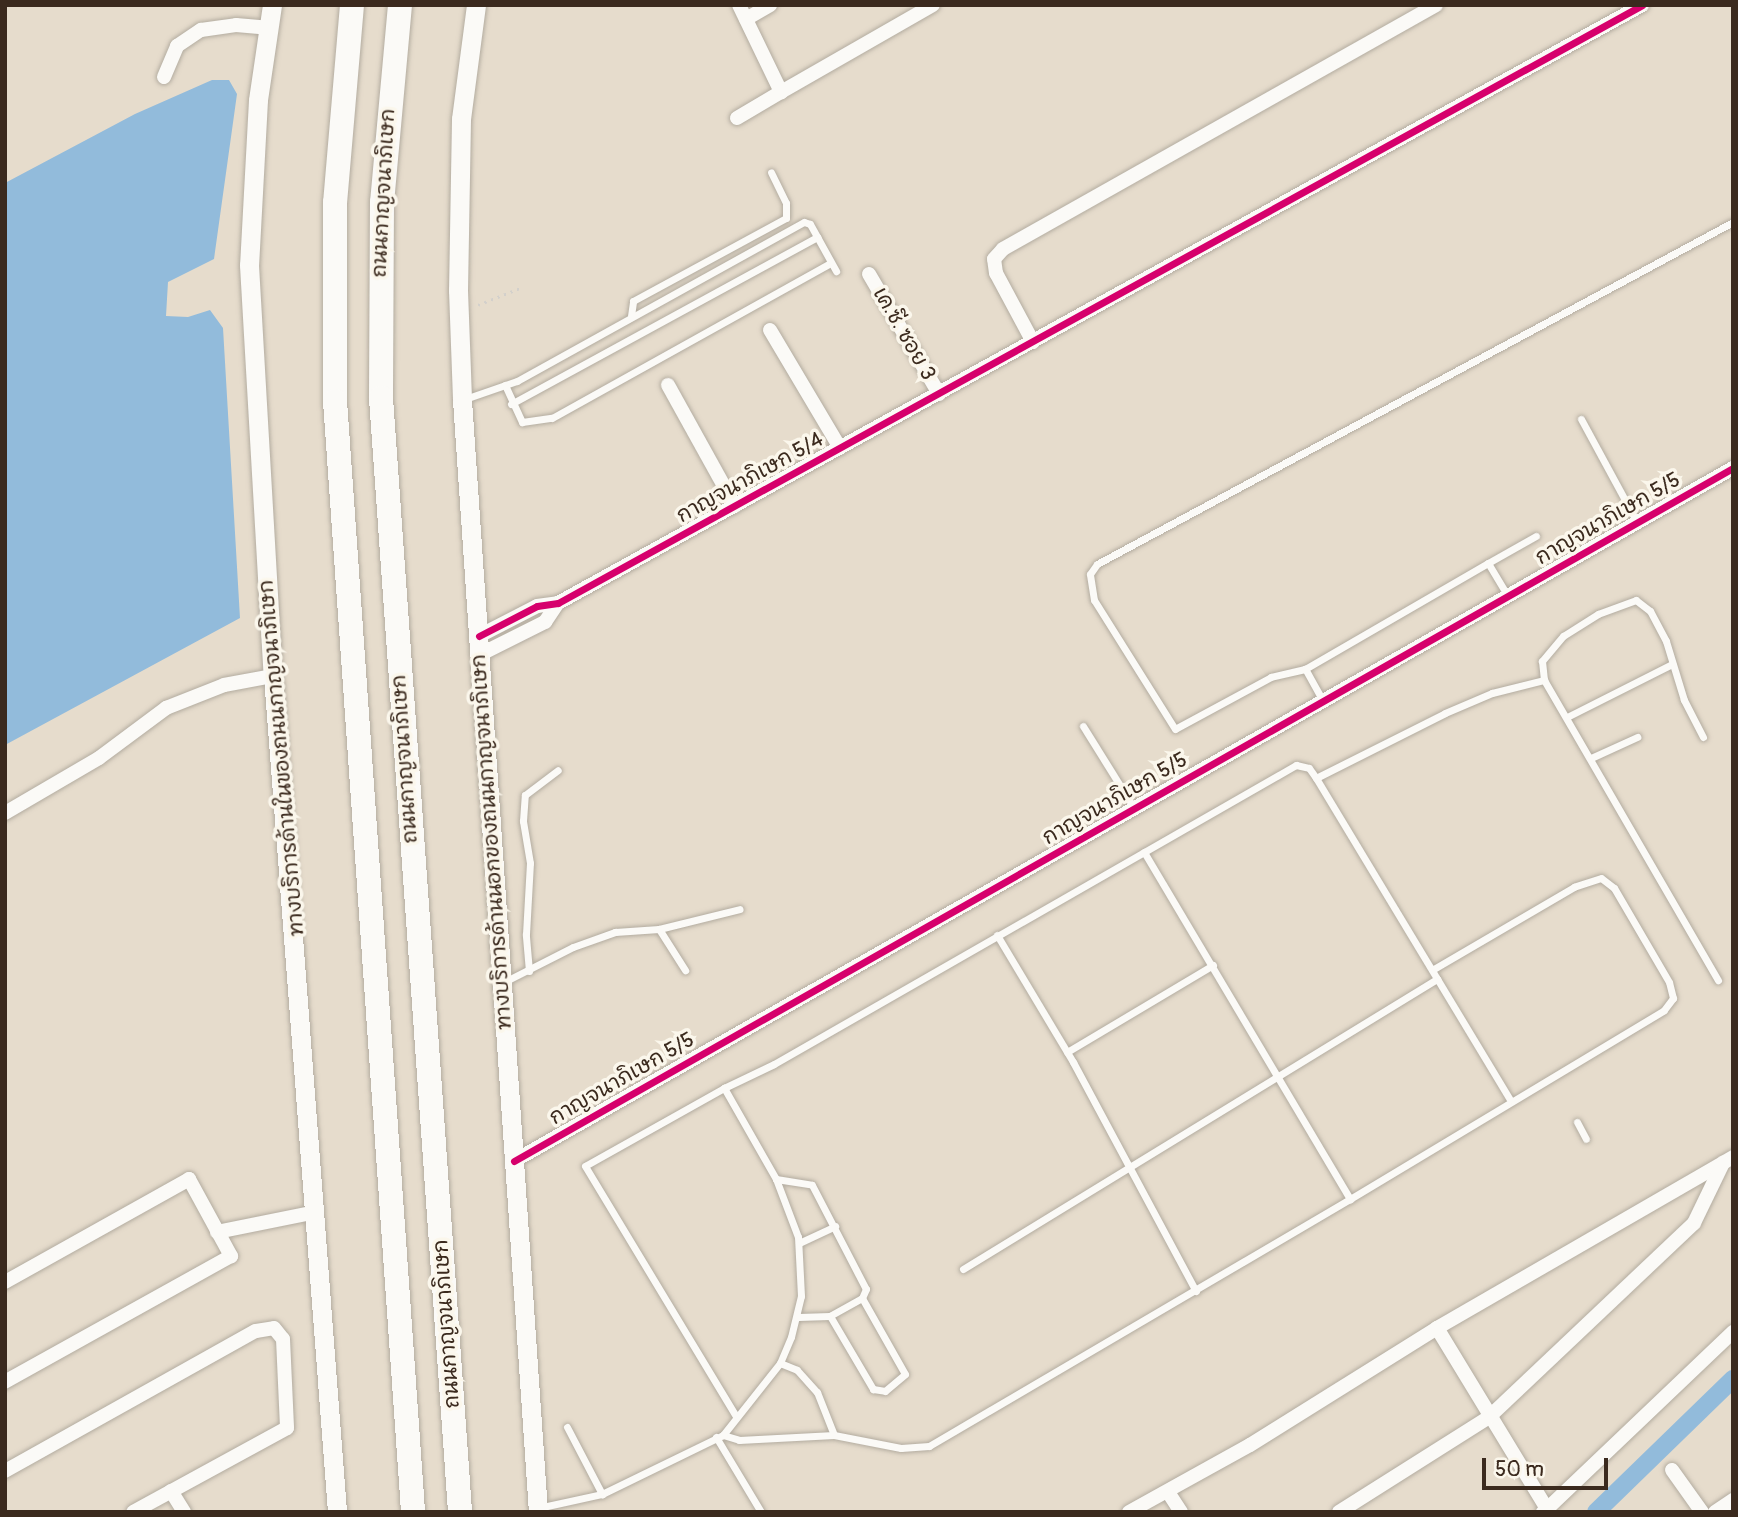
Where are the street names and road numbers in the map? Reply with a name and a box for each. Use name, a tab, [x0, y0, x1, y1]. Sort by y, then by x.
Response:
street label: ถนนกาญจนาภิเษก	[367, 108, 401, 278]
street label: เค.ซี. ซอย 3	[867, 283, 941, 385]
street label: กาญจนาภิเษก 5/4	[672, 427, 828, 529]
street label: กาญจนาภิเษก 5/5	[1531, 467, 1685, 571]
street label: ทางบริการด้านในของถนนกาญจนาภิเษก	[254, 579, 310, 937]
street label: ทางบริการด้านนอกของถนนกาญจนาภิเษก	[466, 653, 518, 1031]
street label: ถนนกาญจนาภิเษก	[387, 674, 423, 844]
street label: กาญจนาภิเษก 5/5	[1038, 747, 1192, 851]
street label: กาญจนาภิเษก 5/5	[545, 1027, 699, 1131]
street label: ถนนกาญจนาภิเษก	[429, 1239, 465, 1409]

